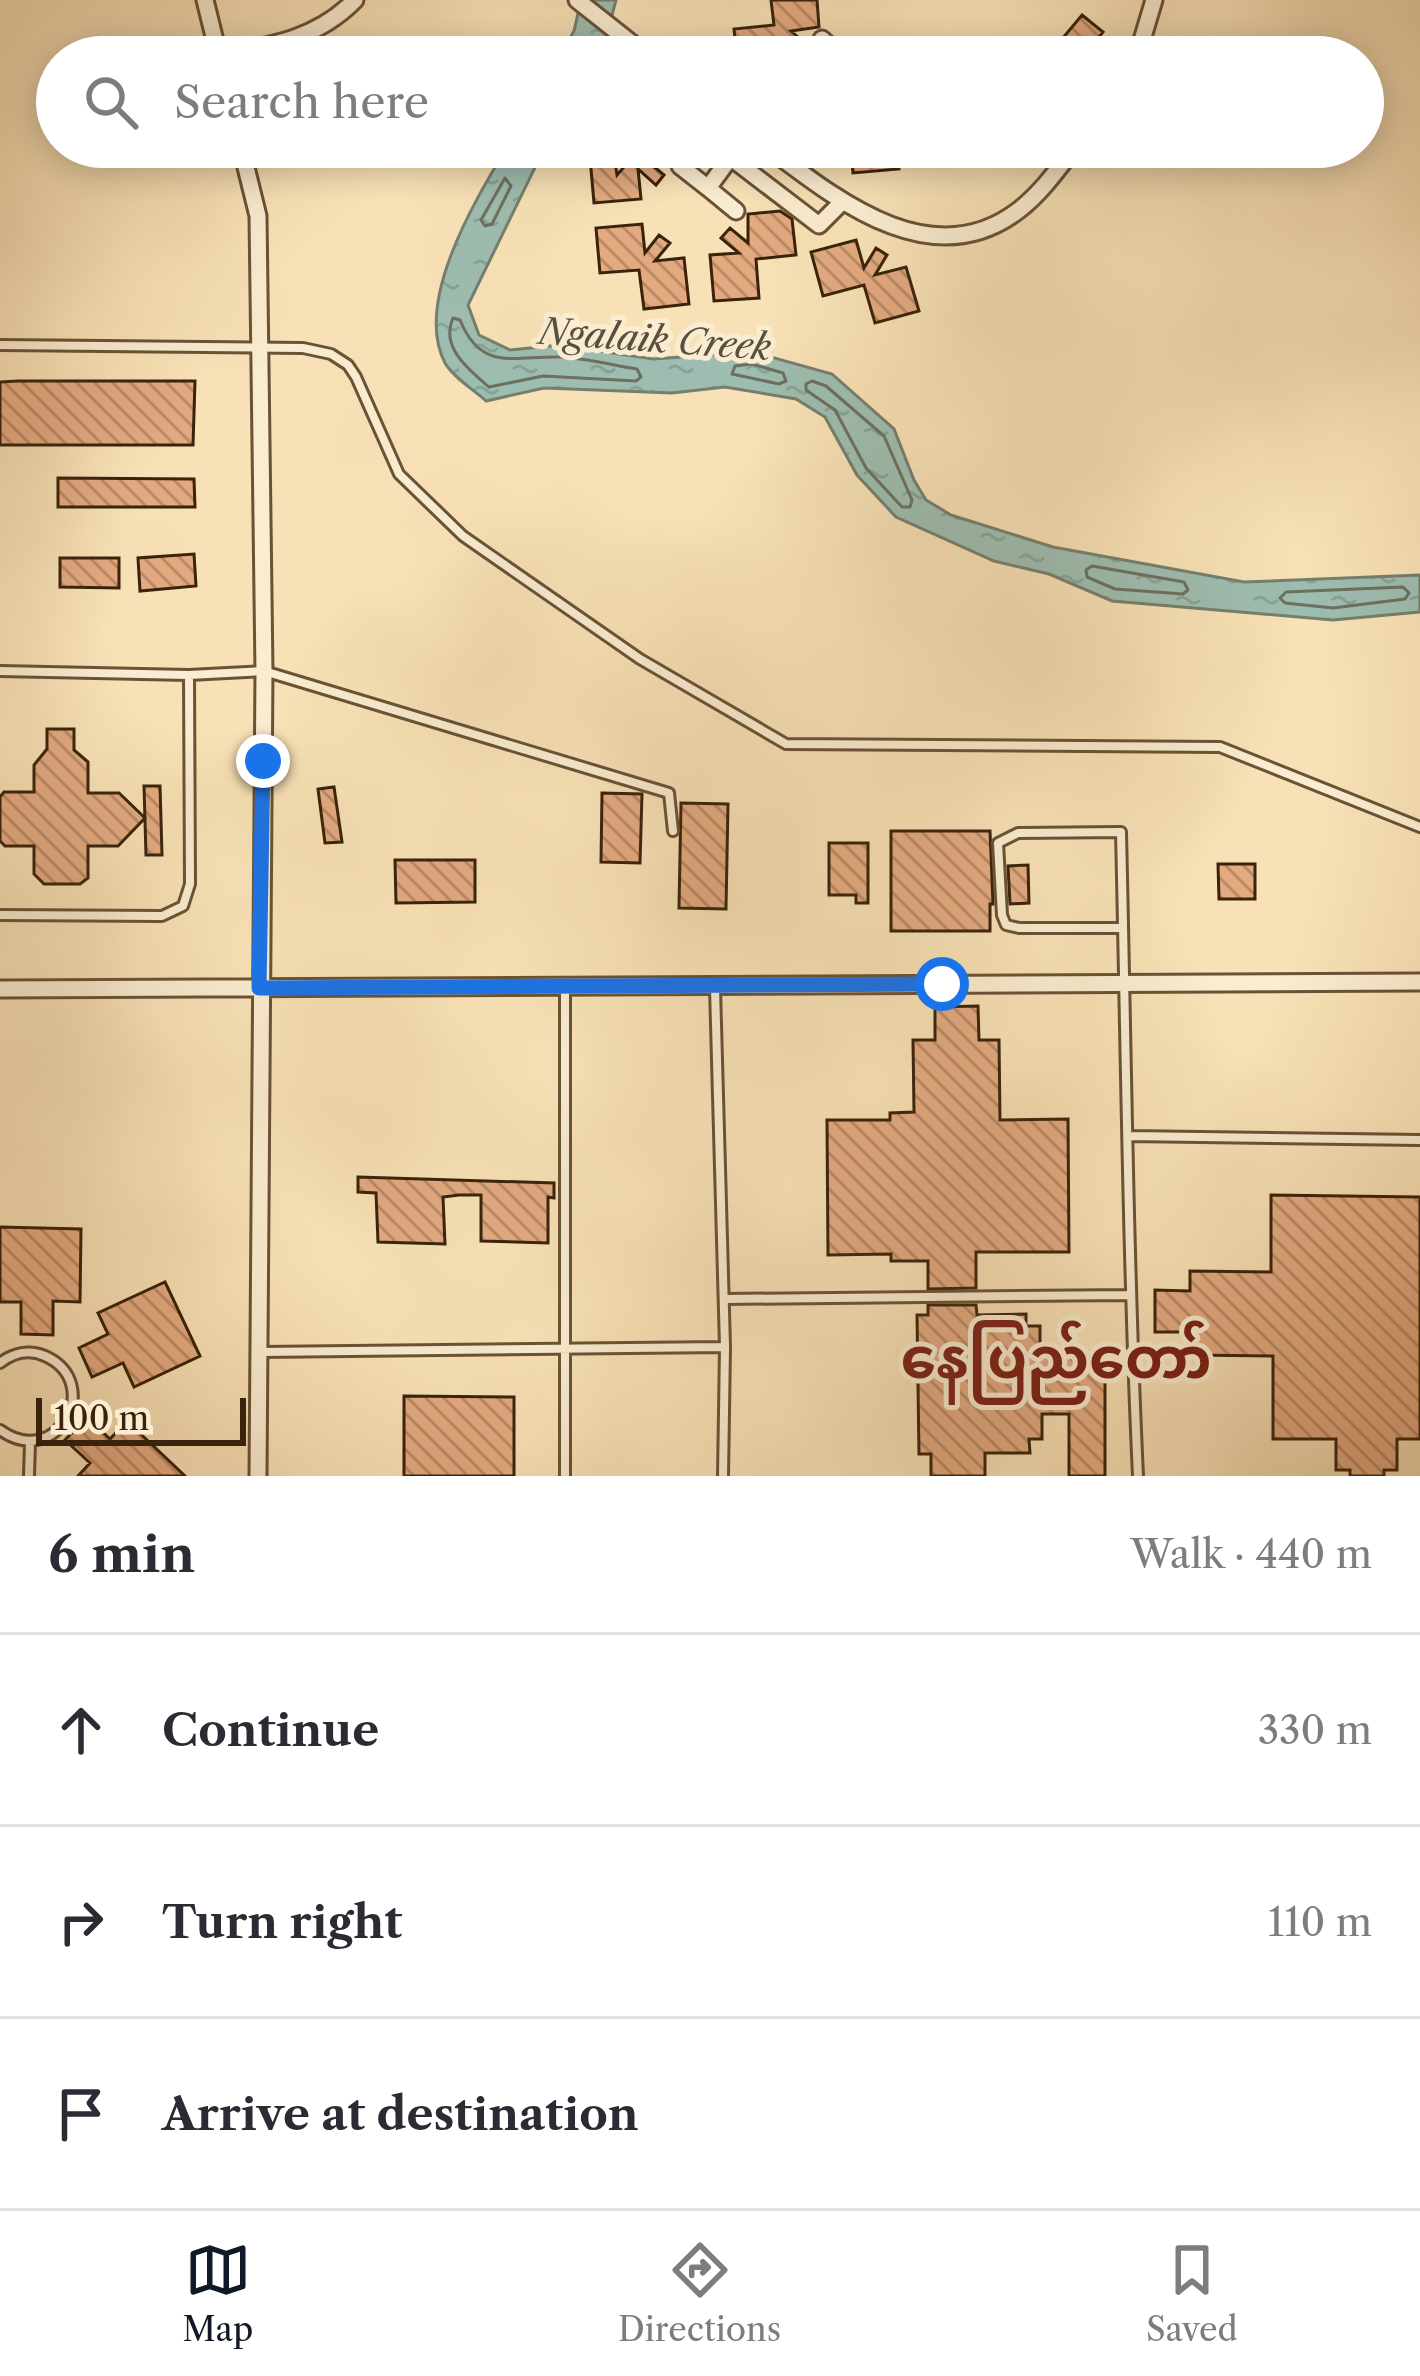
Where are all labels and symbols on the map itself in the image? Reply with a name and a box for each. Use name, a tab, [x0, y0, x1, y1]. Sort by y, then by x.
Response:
water label: Ngalaik Creek	[534, 309, 773, 369]
route end	[236, 734, 290, 788]
route start	[915, 957, 969, 1011]
district label: နေပြည်တော်	[900, 1320, 1212, 1405]
scale bar	[36, 1392, 246, 1445]

